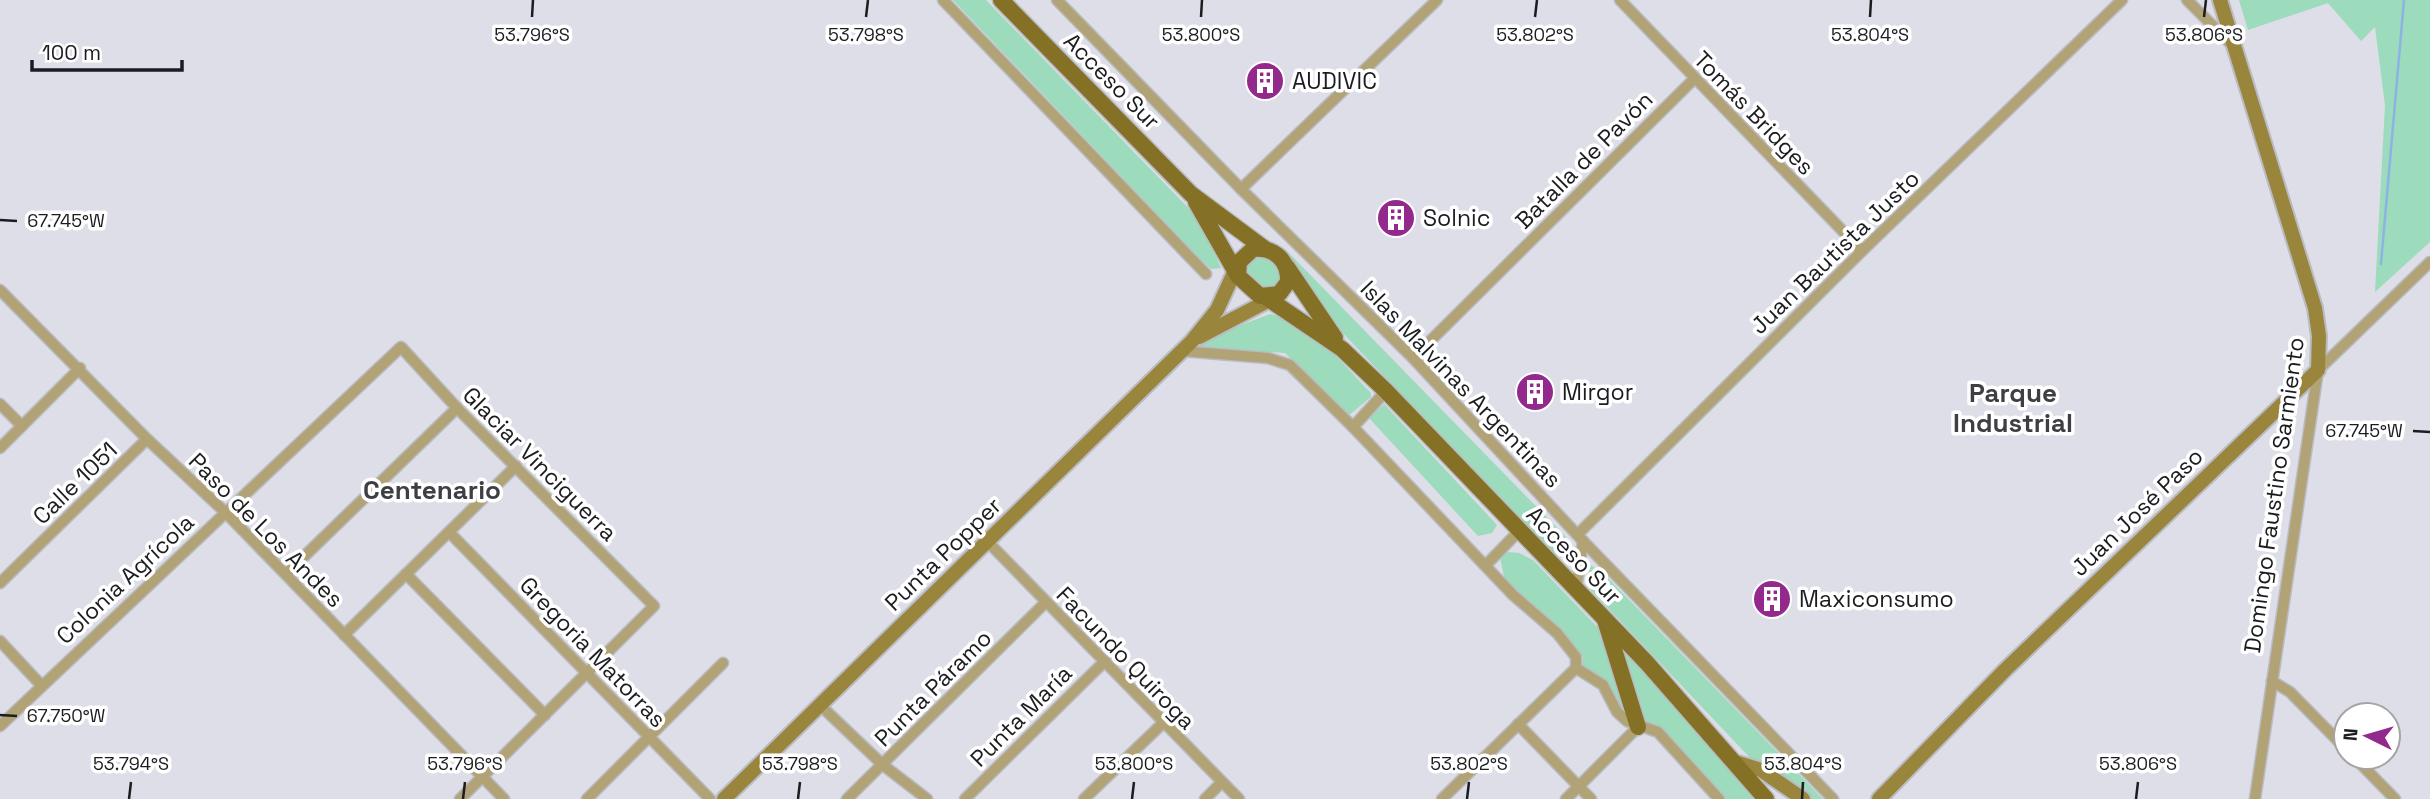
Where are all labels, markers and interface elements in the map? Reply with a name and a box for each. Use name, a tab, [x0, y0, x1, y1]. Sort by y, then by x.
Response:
text: 53.796°S	[494, 23, 570, 46]
text: 53.798°S	[828, 23, 904, 46]
text: 53.800°S	[1162, 23, 1240, 46]
text: 53.802°S	[1496, 23, 1574, 46]
text: 53.804°S	[1831, 23, 1909, 46]
text: 53.806°S	[2165, 23, 2243, 46]
street label: Acceso Sur	[1057, 26, 1167, 136]
scale bar	[32, 28, 182, 72]
text: 100 m	[42, 39, 101, 66]
street label: Tomás Bridges	[1687, 45, 1821, 181]
building icon: AUDIVIC	[1244, 60, 1286, 102]
place label: AUDIVIC	[1292, 66, 1377, 96]
street label: Batalla de Pavón	[1509, 85, 1659, 235]
street label: Juan Bautista Justo	[1744, 164, 1926, 340]
building icon: Solnic	[1375, 197, 1417, 239]
place label: Solnic	[1423, 203, 1490, 233]
text: 67.745°W	[27, 209, 105, 232]
street label: Islas Malvinas Argentinas	[1354, 274, 1568, 494]
street label: Domingo Faustino Sarmiento	[2237, 335, 2311, 655]
building icon: Mirgor	[1514, 371, 1556, 413]
district label: Parque Industrial	[1953, 376, 2073, 440]
place label: Mirgor	[1562, 377, 1633, 407]
street label: Glaciar Vinciguerra	[456, 380, 624, 548]
text: 67.745°W	[2325, 419, 2403, 442]
street label: Calle 1051	[26, 435, 124, 531]
street label: Juan José Paso	[2065, 441, 2209, 583]
street label: Paso de Los Andes	[182, 446, 350, 614]
district label: Centenario	[363, 473, 501, 507]
street label: Punta Popper	[878, 491, 1008, 617]
street label: Acceso Sur	[1520, 500, 1628, 610]
street label: Colonia Agrícola	[50, 507, 200, 651]
street label: Gregoria Matorras	[513, 570, 673, 734]
building icon: Maxiconsumo	[1751, 578, 1793, 620]
street label: Facundo Quiroga	[1050, 580, 1202, 736]
place label: Maxiconsumo	[1799, 584, 1954, 614]
street label: Punta Páramo	[868, 623, 998, 753]
street label: Punta María	[964, 659, 1078, 773]
north arrow	[2332, 701, 2402, 771]
text: 67.750°W	[27, 704, 106, 727]
text: N	[2338, 727, 2364, 742]
text: 53.794°S	[93, 752, 169, 775]
text: 53.796°S	[427, 752, 503, 775]
text: 53.798°S	[762, 752, 838, 775]
text: 53.800°S	[1095, 752, 1173, 775]
text: 53.802°S	[1430, 752, 1508, 775]
text: 53.804°S	[1764, 752, 1842, 775]
text: 53.806°S	[2099, 752, 2177, 775]

